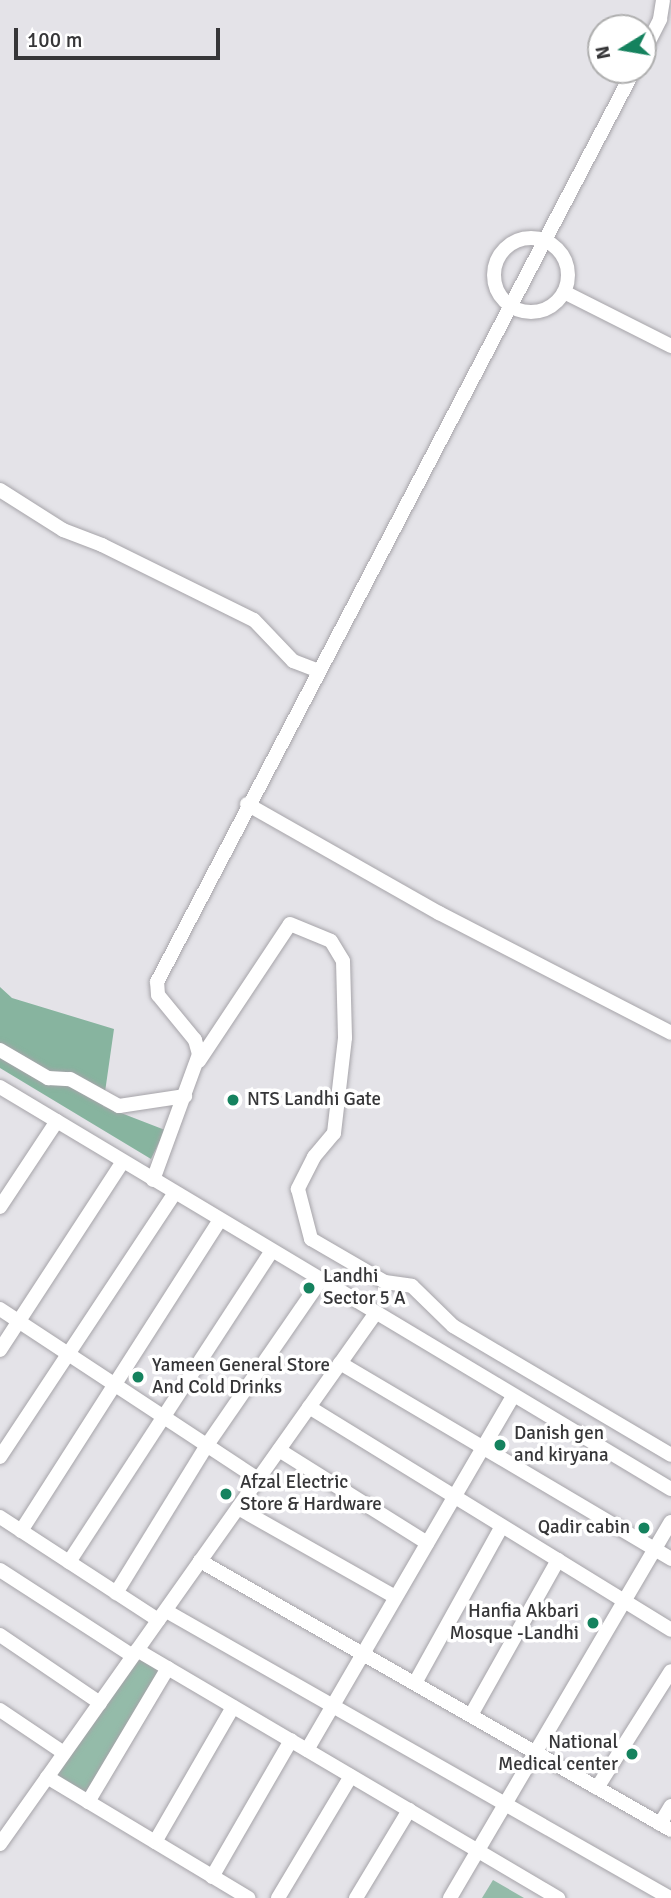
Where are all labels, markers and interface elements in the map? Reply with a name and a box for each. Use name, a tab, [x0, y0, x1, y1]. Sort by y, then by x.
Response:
scale bar	[18, 14, 224, 58]
north arrow	[587, 14, 657, 84]
text: 100 m	[27, 27, 82, 53]
text: N	[590, 44, 616, 61]
place label: NTS Landhi Gate	[247, 1089, 381, 1111]
marker: NTS Landhi Gate	[225, 1092, 241, 1108]
place label: Landhi Sector 5 A	[323, 1266, 406, 1310]
marker: Landhi Sector 5 A	[301, 1280, 317, 1296]
place label: Yameen General Store And Cold Drinks	[152, 1355, 330, 1399]
marker: Yameen General Store And Cold Drinks	[130, 1369, 146, 1385]
place label: Danish gen and kiryana	[514, 1423, 609, 1467]
marker: Danish gen and kiryana	[492, 1437, 508, 1453]
place label: Afzal Electric Store & Hardware	[240, 1472, 382, 1516]
marker: Afzal Electric Store & Hardware	[218, 1486, 234, 1502]
place label: Qadir cabin	[538, 1517, 630, 1539]
marker: Qadir cabin	[636, 1520, 652, 1536]
place label: Hanfia Akbari Mosque -Landhi	[449, 1601, 579, 1645]
marker: Hanfia Akbari Mosque -Landhi	[585, 1615, 601, 1631]
place label: National Medical center	[498, 1732, 618, 1776]
marker: National Medical center	[624, 1746, 640, 1762]

